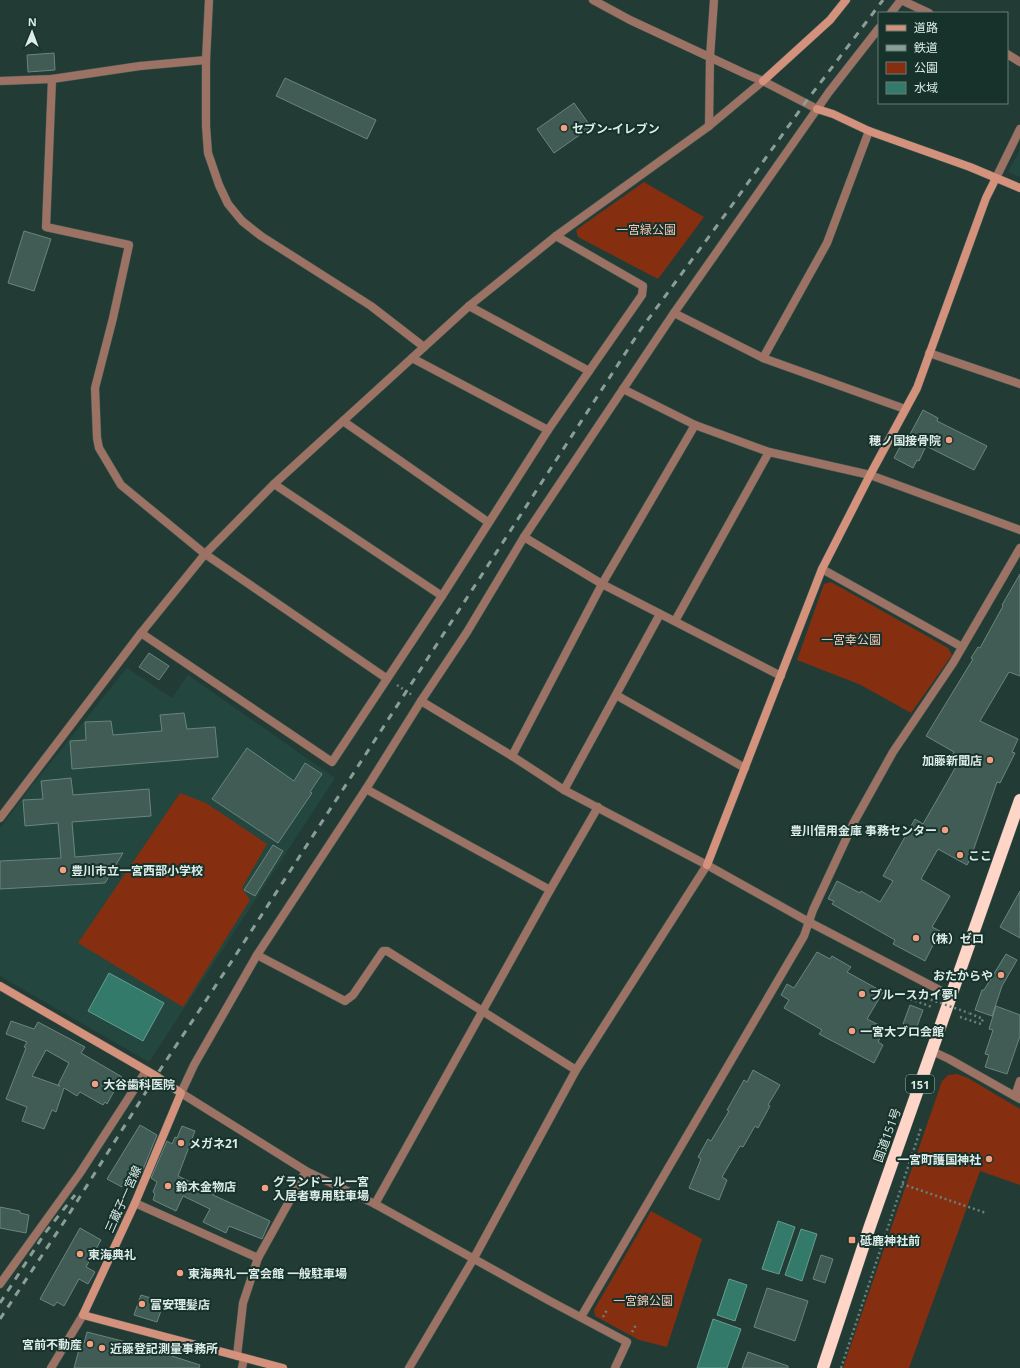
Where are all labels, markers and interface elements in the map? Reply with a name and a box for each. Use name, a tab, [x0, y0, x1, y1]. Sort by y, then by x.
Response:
north arrow	[12, 12, 52, 52]
legend	[878, 12, 1008, 104]
text: N	[28, 14, 37, 29]
text: 道路	[914, 19, 938, 36]
text: 鉄道	[914, 39, 938, 56]
text: 公園	[914, 59, 938, 76]
text: 水域	[914, 79, 938, 96]
place label: セブン-イレブン	[572, 120, 660, 137]
marker: セブン-イレブン	[559, 123, 569, 133]
park label: 一宮緑公園	[616, 221, 676, 238]
place label: 穂ノ国接骨院	[869, 432, 941, 449]
marker: 穂ノ国接骨院	[944, 435, 954, 445]
park label: 一宮幸公園	[821, 631, 881, 648]
place label: 加藤新聞店	[922, 752, 982, 769]
marker: 加藤新聞店	[985, 755, 995, 765]
place label: 豊川信用金庫 事務センター	[790, 822, 937, 839]
marker: 豊川信用金庫 事務センター	[940, 825, 950, 835]
place label: ここ	[968, 847, 992, 864]
marker: ここ	[955, 850, 965, 860]
place label: 豊川市立一宮西部小学校	[71, 862, 203, 879]
marker: 豊川市立一宮西部小学校	[58, 865, 68, 875]
place label: （株）ゼロ	[924, 930, 984, 947]
marker: （株）ゼロ	[911, 933, 921, 943]
place label: おたからや	[933, 967, 993, 984]
marker: おたからや	[996, 970, 1006, 980]
place label: ブルースカイ夢I	[870, 986, 957, 1003]
marker: ブルースカイ夢I	[857, 989, 867, 999]
place label: 一宮大ブロ会館	[860, 1023, 944, 1040]
marker: 一宮大ブロ会館	[847, 1026, 857, 1036]
road number: 151	[906, 1075, 934, 1093]
place label: 大谷歯科医院	[103, 1076, 175, 1093]
marker: 大谷歯科医院	[90, 1079, 100, 1089]
street label: 国道151号	[869, 1106, 905, 1164]
place label: メガネ21	[189, 1135, 239, 1152]
marker: メガネ21	[176, 1138, 186, 1148]
place label: 一宮町護国神社	[897, 1151, 981, 1168]
marker: 一宮町護国神社	[984, 1154, 994, 1164]
street label: 三蔵子一宮線	[101, 1163, 145, 1235]
place label: グランドール一宮 入居者専用駐車場	[273, 1173, 369, 1204]
place label: 鈴木金物店	[175, 1178, 236, 1195]
marker: 鈴木金物店	[163, 1181, 173, 1191]
marker: グランドール一宮 入居者専用駐車場	[260, 1183, 270, 1193]
place label: 砥鹿神社前	[860, 1232, 920, 1249]
marker: 砥鹿神社前	[847, 1235, 857, 1245]
place label: 東海典礼	[88, 1246, 136, 1263]
marker: 東海典礼	[75, 1249, 85, 1259]
place label: 東海典礼一宮会館 一般駐車場	[188, 1265, 347, 1282]
marker: 東海典礼一宮会館 一般駐車場	[175, 1268, 185, 1278]
park label: 一宮錦公園	[613, 1292, 673, 1309]
place label: 富安理髪店	[150, 1296, 210, 1313]
marker: 富安理髪店	[137, 1299, 147, 1309]
place label: 宮前不動産	[22, 1336, 82, 1353]
marker: 宮前不動産	[85, 1339, 95, 1349]
place label: 近藤登記測量事務所	[110, 1340, 218, 1357]
marker: 近藤登記測量事務所	[97, 1343, 107, 1353]

